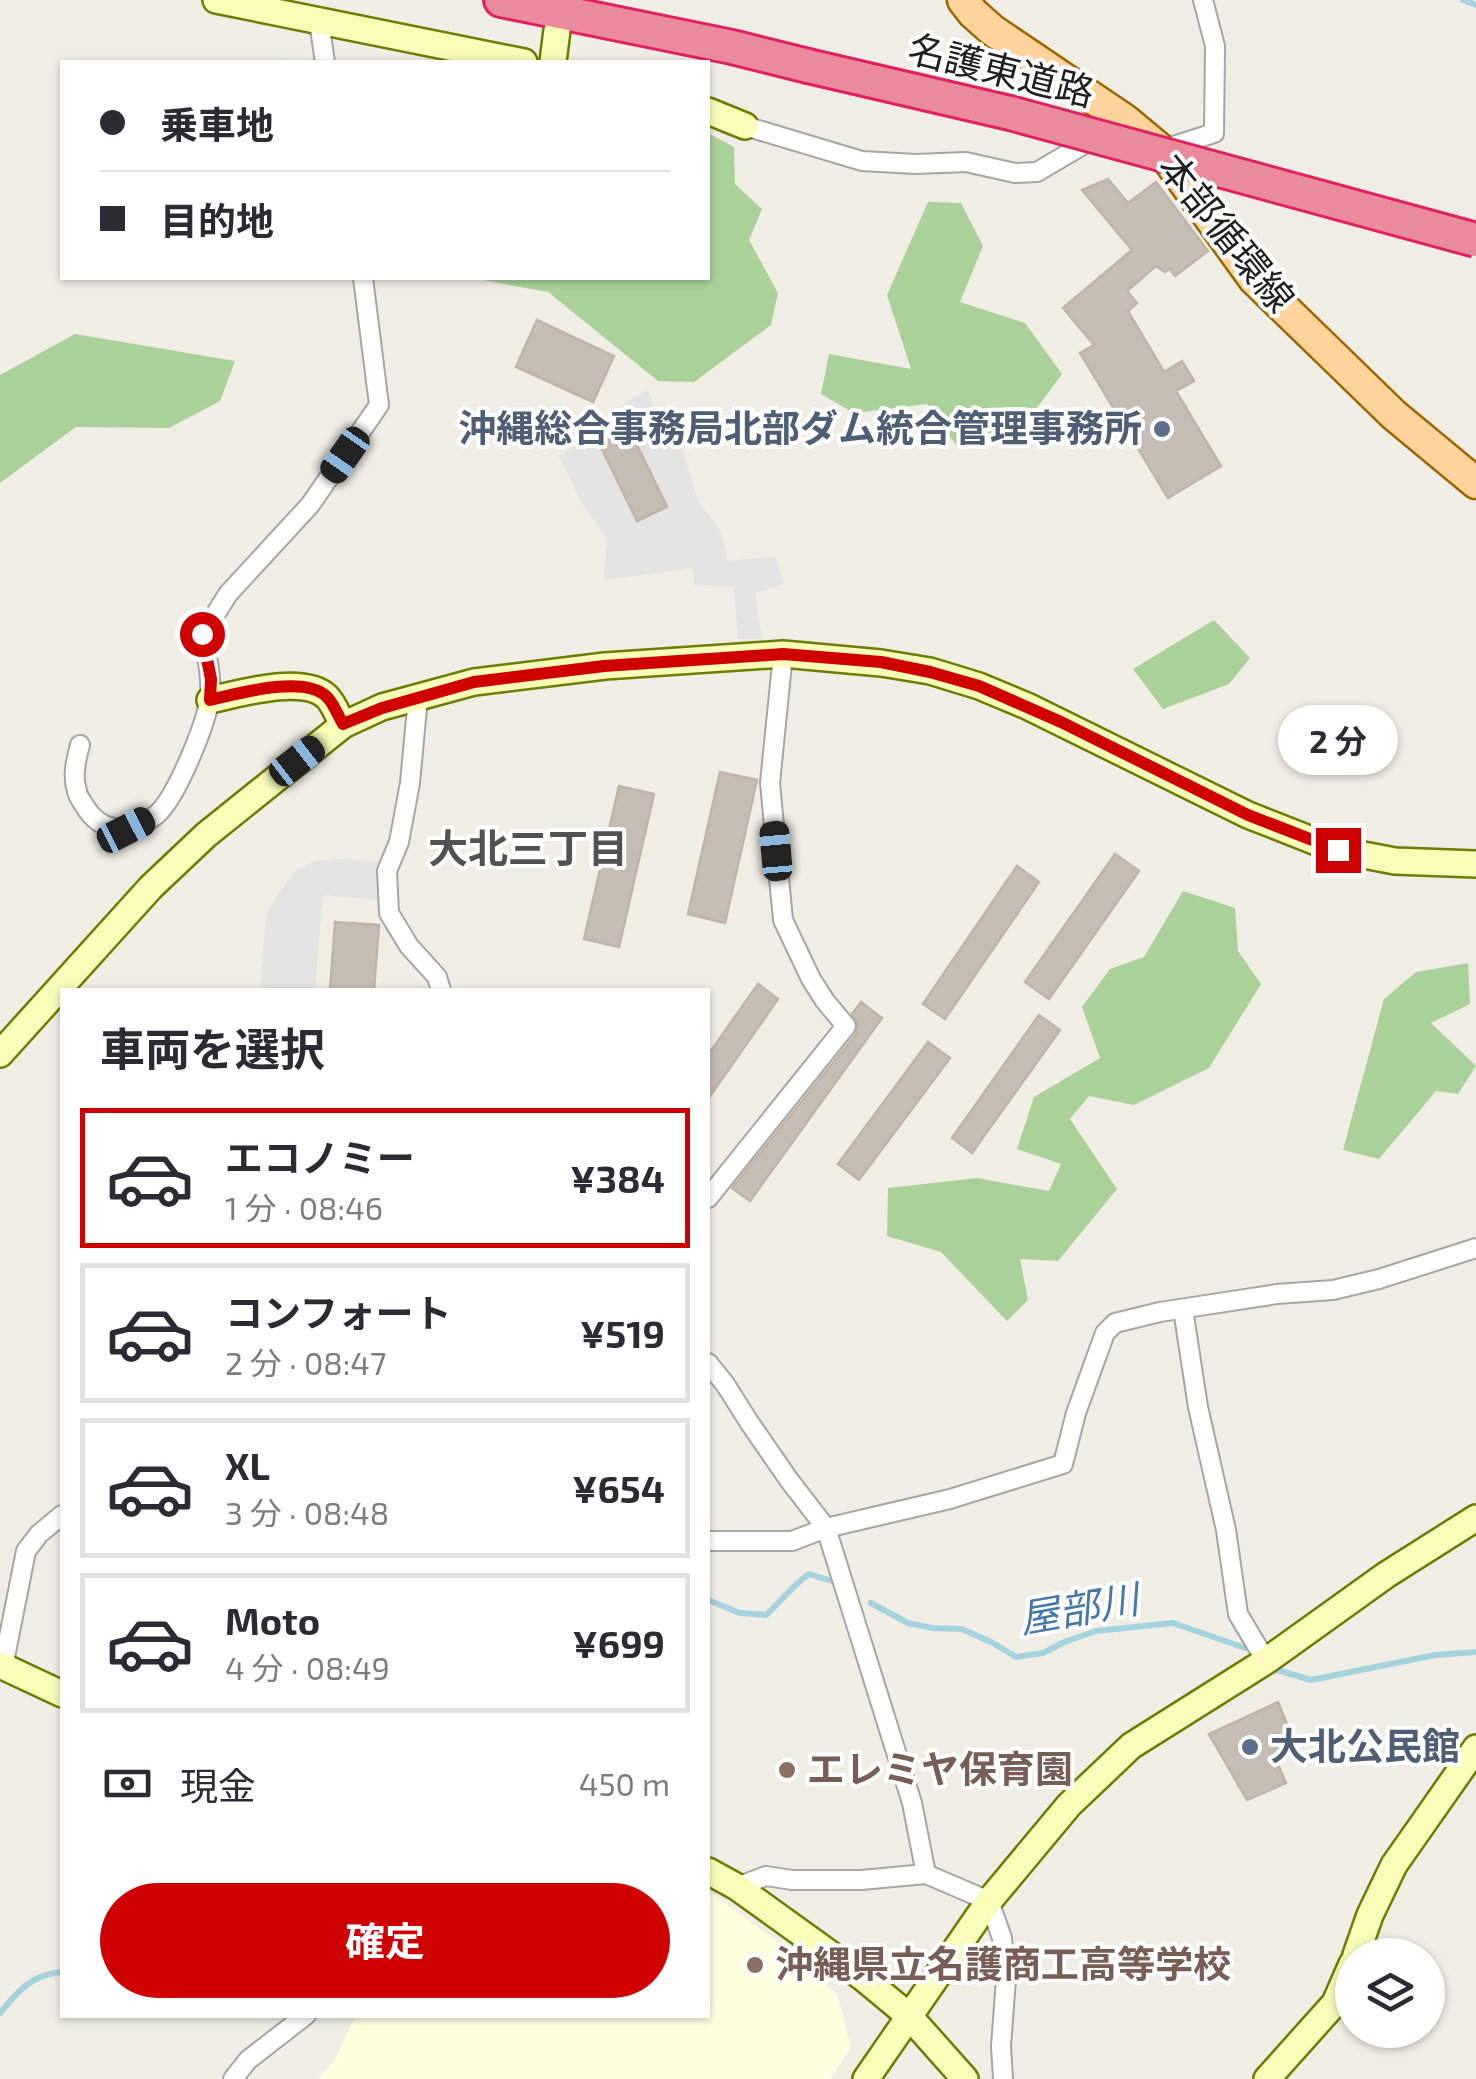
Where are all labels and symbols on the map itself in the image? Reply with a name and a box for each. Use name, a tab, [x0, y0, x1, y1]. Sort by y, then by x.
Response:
street label: 名護東道路	[904, 24, 1099, 114]
street label: 本部循環線	[1150, 143, 1305, 320]
place label: 沖縄総合事務局北部ダム統合管理事務所	[458, 404, 1142, 450]
marker: 沖縄総合事務局北部ダム統合管理事務所	[1151, 418, 1173, 440]
car	[316, 422, 374, 488]
route start	[180, 612, 225, 657]
callout: 2 分	[1278, 705, 1398, 775]
car	[264, 731, 330, 791]
car	[92, 803, 160, 857]
car	[758, 820, 794, 882]
district label: 大北三丁目	[428, 823, 628, 871]
route end	[1316, 828, 1361, 873]
water label: 屋部川	[1015, 1572, 1146, 1641]
place label: 大北公民館	[1270, 1722, 1460, 1768]
marker: 大北公民館	[1239, 1736, 1261, 1758]
place label: エレミヤ保育園	[807, 1745, 1073, 1791]
marker: エレミヤ保育園	[776, 1759, 798, 1781]
place label: 沖縄県立名護商工高等学校	[775, 1940, 1231, 1986]
marker: 沖縄県立名護商工高等学校	[744, 1954, 766, 1976]

